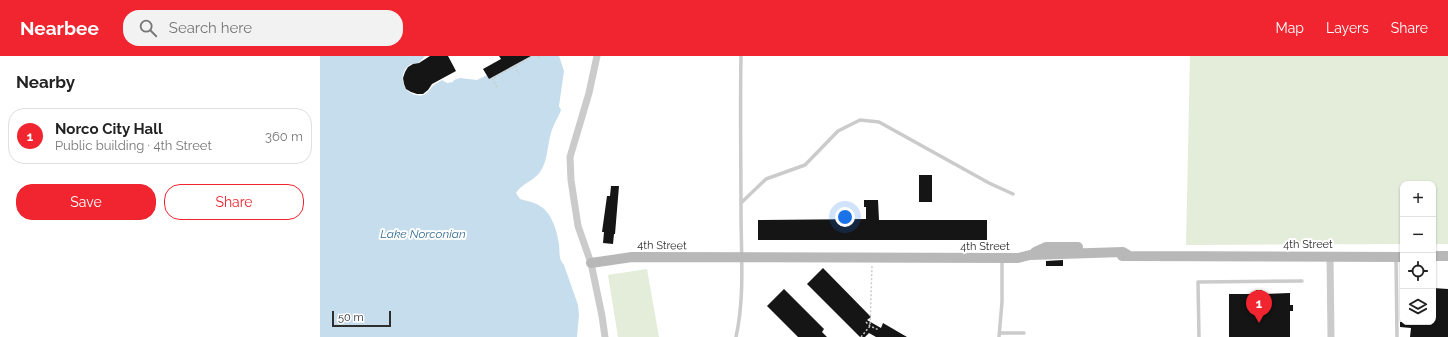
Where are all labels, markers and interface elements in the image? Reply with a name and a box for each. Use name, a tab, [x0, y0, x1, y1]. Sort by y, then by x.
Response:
search box	[123, 10, 403, 46]
text: Nearbee	[20, 17, 99, 39]
icon: search	[137, 17, 159, 39]
text: Search here	[169, 19, 252, 37]
text: Map	[1276, 20, 1304, 36]
text: Layers	[1326, 20, 1369, 36]
text: Share	[1391, 20, 1428, 36]
text: Nearby	[16, 72, 75, 92]
text: Norco City Hall	[55, 120, 163, 138]
text: 1	[27, 129, 33, 144]
text: 360 m	[265, 129, 303, 144]
text: Public building · 4th Street	[55, 138, 212, 153]
map controls	[1400, 181, 1436, 325]
button: +	[1400, 181, 1436, 217]
button: Save	[16, 184, 156, 220]
button: Share	[164, 184, 304, 220]
your location	[835, 207, 855, 227]
button: −	[1400, 217, 1436, 253]
water label: Lake Norconian	[380, 227, 466, 241]
street label: 4th Street	[1283, 238, 1333, 251]
street label: 4th Street	[637, 239, 687, 252]
street label: 4th Street	[960, 240, 1010, 253]
button: locate	[1400, 253, 1436, 289]
button: layers	[1400, 289, 1436, 325]
pin: 1	[1246, 290, 1272, 323]
scale bar	[332, 309, 391, 328]
text: 50 m	[338, 311, 364, 324]

